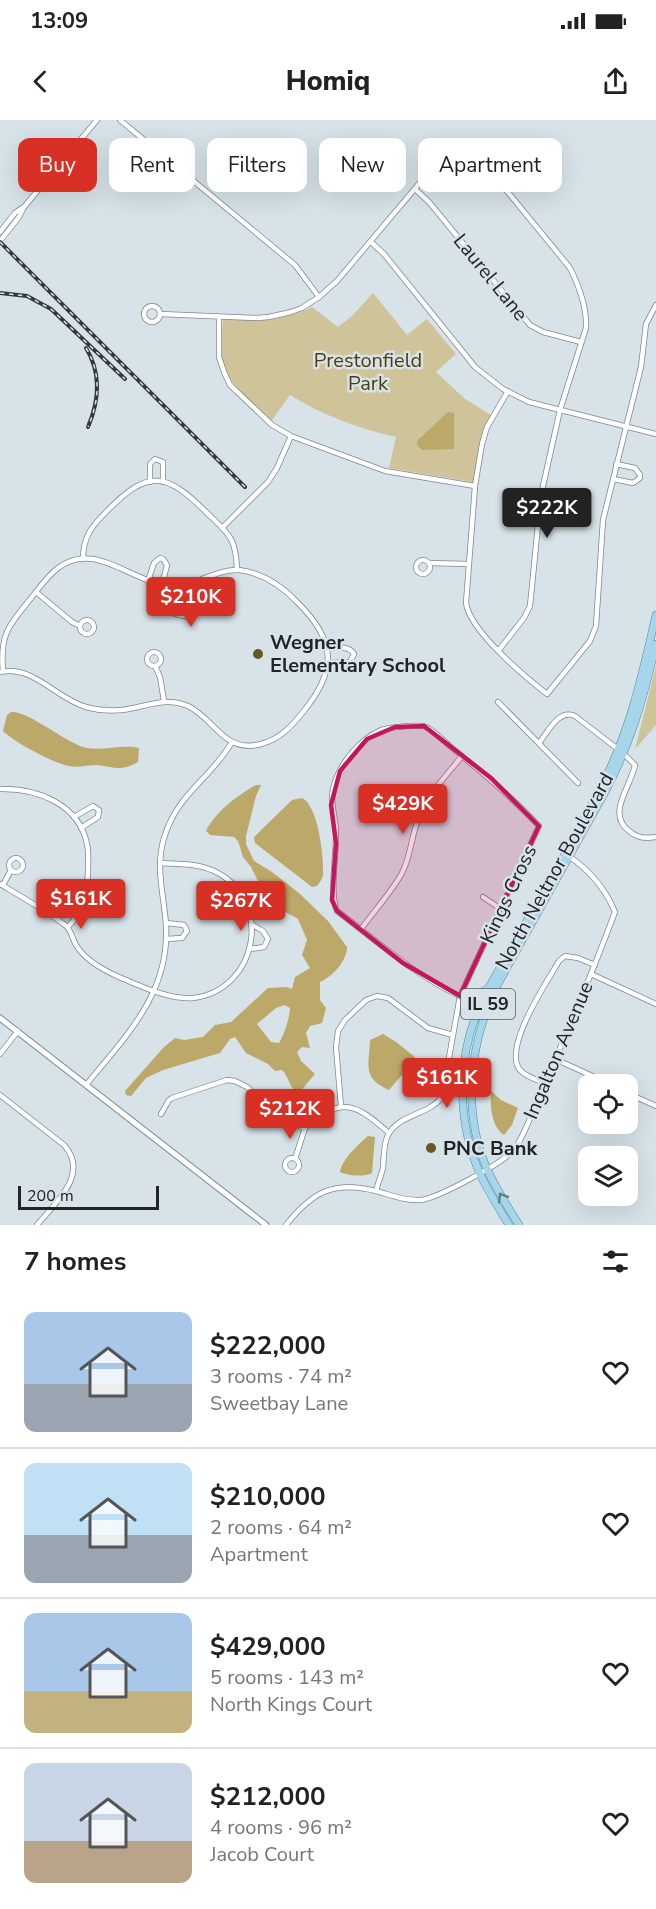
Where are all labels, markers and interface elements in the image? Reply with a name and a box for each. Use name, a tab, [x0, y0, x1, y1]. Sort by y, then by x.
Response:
text: 13:09	[30, 6, 88, 36]
text: Homiq	[286, 63, 370, 100]
icon: back	[24, 65, 57, 98]
icon: share	[599, 65, 632, 98]
chip: Buy	[18, 138, 97, 192]
chip: Rent	[109, 138, 195, 192]
chip: Filters	[207, 138, 307, 192]
chip: New	[319, 138, 406, 192]
chip: Apartment	[418, 138, 562, 192]
street label: Laurel Lane	[447, 228, 534, 327]
park label: Prestonfield Park	[314, 347, 422, 397]
pin: $222K	[505, 488, 589, 539]
text: $222K	[516, 494, 578, 521]
pin: $210K	[149, 577, 233, 628]
text: $210K	[160, 583, 222, 610]
place label: Wegner Elementary School	[270, 629, 446, 679]
marker: Wegner Elementary School	[251, 647, 265, 661]
street label: North Neltnor Boulevard	[489, 768, 620, 975]
pin: $429K	[361, 784, 445, 835]
text: $429K	[372, 790, 434, 817]
street label: Kings Cross	[474, 841, 543, 948]
pin: $161K	[39, 879, 123, 930]
pin: $267K	[199, 881, 283, 932]
text: $161K	[50, 885, 112, 912]
text: $267K	[210, 887, 272, 914]
street label: Ingalton Avenue	[517, 977, 600, 1123]
road number: IL 59	[461, 989, 515, 1019]
pin: $161K	[405, 1058, 489, 1109]
text: $161K	[416, 1064, 478, 1091]
map controls	[578, 1074, 638, 1206]
button: locate	[578, 1074, 638, 1134]
pin: $212K	[248, 1089, 332, 1140]
text: $212K	[259, 1095, 321, 1122]
place label: PNC Bank	[443, 1135, 538, 1162]
marker: PNC Bank	[424, 1141, 438, 1155]
button: layers	[578, 1146, 638, 1206]
scale bar	[18, 1183, 159, 1210]
text: 200 m	[27, 1185, 74, 1207]
one-way arrow	[498, 1193, 509, 1203]
text: 7 homes	[24, 1244, 126, 1279]
icon: filters	[599, 1245, 632, 1278]
text: $222,000	[210, 1328, 326, 1363]
icon: home	[72, 1336, 144, 1408]
icon: heart	[599, 1356, 632, 1389]
text: 3 rooms · 74 m²	[210, 1363, 352, 1390]
text: Sweetbay Lane	[210, 1390, 348, 1417]
text: $210,000	[210, 1479, 326, 1514]
icon: home	[72, 1487, 144, 1559]
icon: heart	[599, 1507, 632, 1540]
text: 2 rooms · 64 m²	[210, 1514, 352, 1541]
text: Apartment	[210, 1541, 308, 1568]
text: $429,000	[210, 1629, 326, 1664]
icon: home	[72, 1637, 144, 1709]
icon: heart	[599, 1657, 632, 1690]
text: 5 rooms · 143 m²	[210, 1664, 364, 1691]
text: North Kings Court	[210, 1691, 372, 1718]
text: $212,000	[210, 1779, 326, 1814]
icon: home	[72, 1787, 144, 1859]
icon: heart	[599, 1807, 632, 1840]
text: 4 rooms · 96 m²	[210, 1814, 352, 1841]
text: Jacob Court	[210, 1841, 314, 1868]

